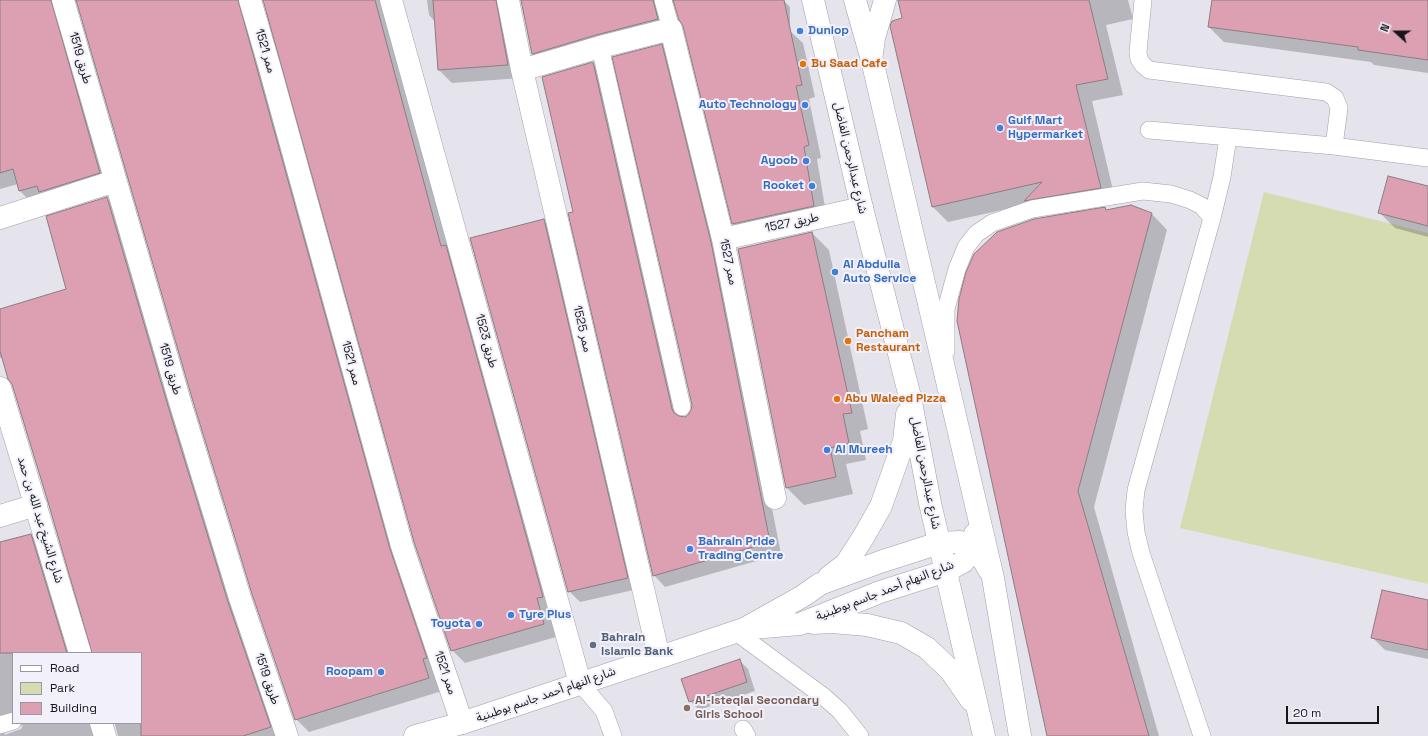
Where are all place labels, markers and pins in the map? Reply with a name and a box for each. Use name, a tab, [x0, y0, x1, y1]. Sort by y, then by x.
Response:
place label: Dunlop	[808, 24, 849, 38]
marker: Dunlop	[795, 26, 805, 36]
place label: Bu Saad Cafe	[811, 57, 887, 71]
marker: Bu Saad Cafe	[798, 59, 808, 69]
place label: Auto Technology	[699, 98, 797, 112]
marker: Auto Technology	[800, 100, 810, 110]
place label: Gulf Mart Hypermarket	[1008, 114, 1083, 142]
marker: Gulf Mart Hypermarket	[995, 123, 1005, 133]
place label: Ayoob	[761, 154, 798, 168]
marker: Ayoob	[801, 156, 811, 166]
place label: Rooket	[763, 179, 804, 193]
marker: Rooket	[807, 181, 817, 191]
place label: Al Abdulla Auto Service	[843, 258, 916, 286]
marker: Al Abdulla Auto Service	[830, 267, 840, 277]
place label: Pancham Restaurant	[856, 327, 921, 355]
marker: Pancham Restaurant	[843, 336, 853, 346]
place label: Abu Waleed Pizza	[845, 392, 946, 406]
marker: Abu Waleed Pizza	[832, 394, 842, 404]
place label: Al Mureeh	[835, 443, 893, 457]
marker: Al Mureeh	[822, 445, 832, 455]
place label: Bahrain Pride Trading Centre	[698, 535, 783, 563]
marker: Bahrain Pride Trading Centre	[685, 544, 695, 554]
place label: Tyre Plus	[519, 608, 571, 622]
marker: Tyre Plus	[506, 610, 516, 620]
place label: Toyota	[431, 617, 471, 631]
marker: Toyota	[474, 619, 484, 629]
place label: Bahrain Islamic Bank	[601, 631, 673, 659]
marker: Bahrain Islamic Bank	[588, 640, 598, 650]
place label: Roopam	[326, 665, 373, 679]
marker: Roopam	[376, 667, 386, 677]
place label: Al-Isteqlal Secondary Girls School	[695, 694, 819, 722]
marker: Al-Isteqlal Secondary Girls School	[682, 703, 692, 713]

